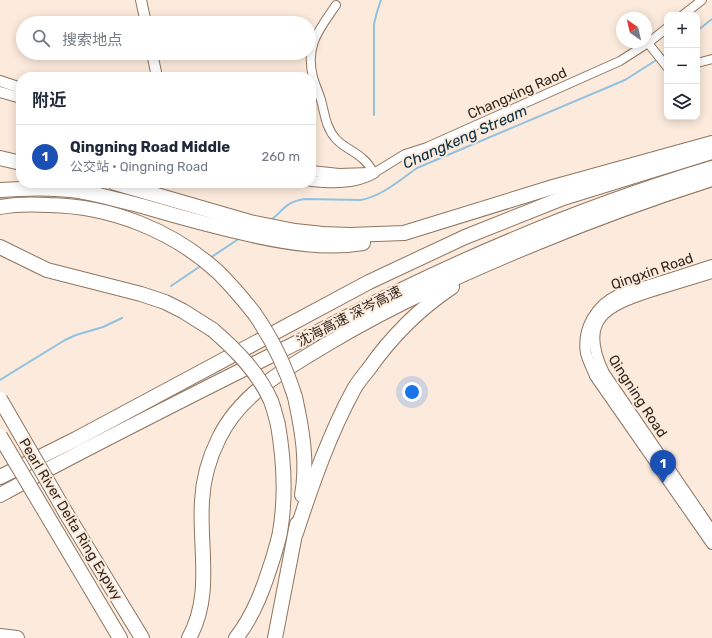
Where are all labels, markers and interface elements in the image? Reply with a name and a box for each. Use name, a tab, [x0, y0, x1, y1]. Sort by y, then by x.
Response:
north arrow	[616, 12, 652, 48]
map controls	[664, 12, 700, 120]
button: +	[664, 12, 700, 48]
search box	[16, 16, 316, 60]
icon: search	[30, 27, 52, 49]
text: 搜索地点	[62, 31, 122, 49]
button: −	[664, 48, 700, 84]
street label: Changxing Raod	[465, 64, 569, 123]
button: layers	[664, 84, 700, 120]
text: 附近	[32, 90, 66, 110]
water label: Changkeng Stream	[400, 101, 530, 173]
text: Qingning Road Middle	[70, 138, 230, 156]
text: 1	[42, 149, 48, 164]
text: 260 m	[262, 149, 300, 164]
text: 公交站 · Qingning Road	[70, 159, 208, 174]
street label: Qingxin Road	[609, 249, 695, 293]
street label: 沈海高速 深岑高速	[294, 283, 405, 350]
street label: Qingning Road	[605, 352, 671, 441]
your location	[402, 382, 422, 402]
street label: Pearl River Delta Ring Expwy	[15, 435, 126, 604]
pin: 1	[650, 450, 676, 483]

